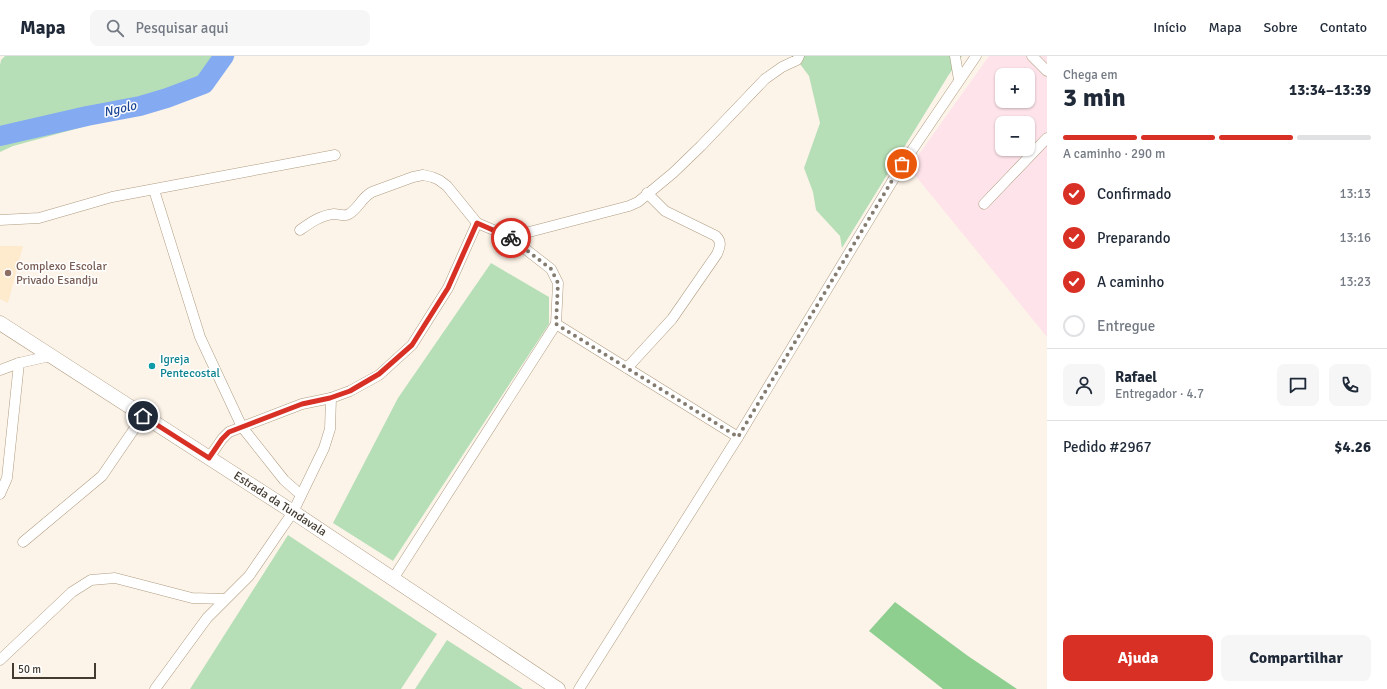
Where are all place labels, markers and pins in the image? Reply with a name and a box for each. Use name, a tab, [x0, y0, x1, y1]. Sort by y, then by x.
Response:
pin	[885, 147, 919, 181]
place label: Complexo Escolar Privado Esandju	[16, 259, 107, 288]
marker: Complexo Escolar Privado Esandju	[3, 268, 13, 278]
place label: Igreja Pentecostal	[160, 352, 220, 381]
marker: Igreja Pentecostal	[147, 361, 157, 371]
pin	[126, 399, 160, 433]

